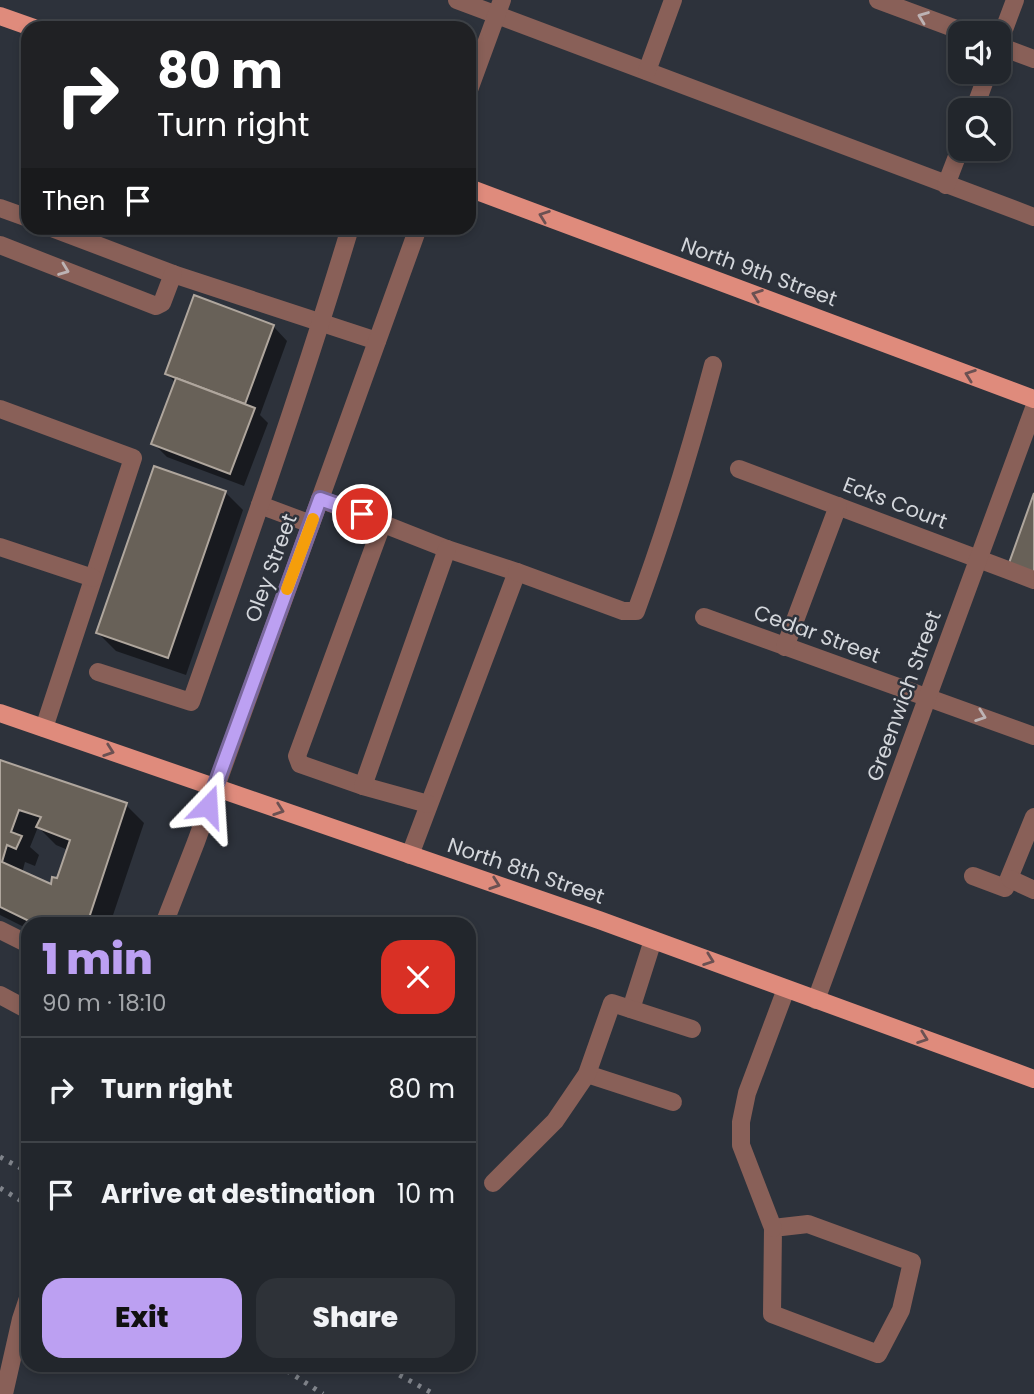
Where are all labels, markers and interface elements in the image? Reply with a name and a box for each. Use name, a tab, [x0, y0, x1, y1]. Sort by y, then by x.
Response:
one-way arrow	[917, 11, 929, 25]
map controls	[948, 21, 1011, 161]
button: sound	[948, 21, 1011, 84]
text: 80 m	[157, 37, 283, 105]
icon: right	[42, 49, 133, 140]
button: search	[948, 98, 1011, 161]
text: Turn right	[157, 102, 309, 147]
icon: arrive	[119, 182, 157, 220]
text: Then	[42, 183, 105, 219]
one-way arrow	[538, 210, 550, 224]
street label: North 9th Street	[677, 230, 841, 313]
one-way arrow	[57, 261, 69, 275]
one-way arrow	[751, 289, 763, 303]
one-way arrow	[965, 369, 977, 383]
street label: Ecks Court	[839, 469, 951, 536]
pin	[332, 484, 392, 544]
icon: arrive	[343, 495, 381, 533]
street label: Oley Street	[237, 509, 304, 626]
street label: Cedar Street	[750, 597, 884, 670]
street label: Greenwich Street	[859, 607, 948, 785]
one-way arrow	[975, 708, 987, 722]
one-way arrow	[102, 743, 114, 757]
position arrow	[171, 769, 245, 843]
one-way arrow	[273, 802, 285, 816]
street label: North 8th Street	[444, 830, 608, 911]
one-way arrow	[488, 876, 500, 890]
text: 1 min	[42, 930, 153, 989]
button: close	[381, 940, 455, 1014]
one-way arrow	[702, 952, 714, 966]
text: 90 m · 18:10	[42, 987, 167, 1019]
one-way arrow	[916, 1030, 928, 1044]
icon: right	[42, 1071, 80, 1109]
text: Turn right	[101, 1071, 233, 1107]
text: 80 m	[389, 1071, 455, 1107]
icon: arrive	[42, 1176, 80, 1214]
text: Arrive at destination	[101, 1176, 376, 1212]
text: 10 m	[397, 1176, 455, 1212]
button: Exit	[42, 1278, 242, 1358]
button: Share	[256, 1278, 455, 1358]

